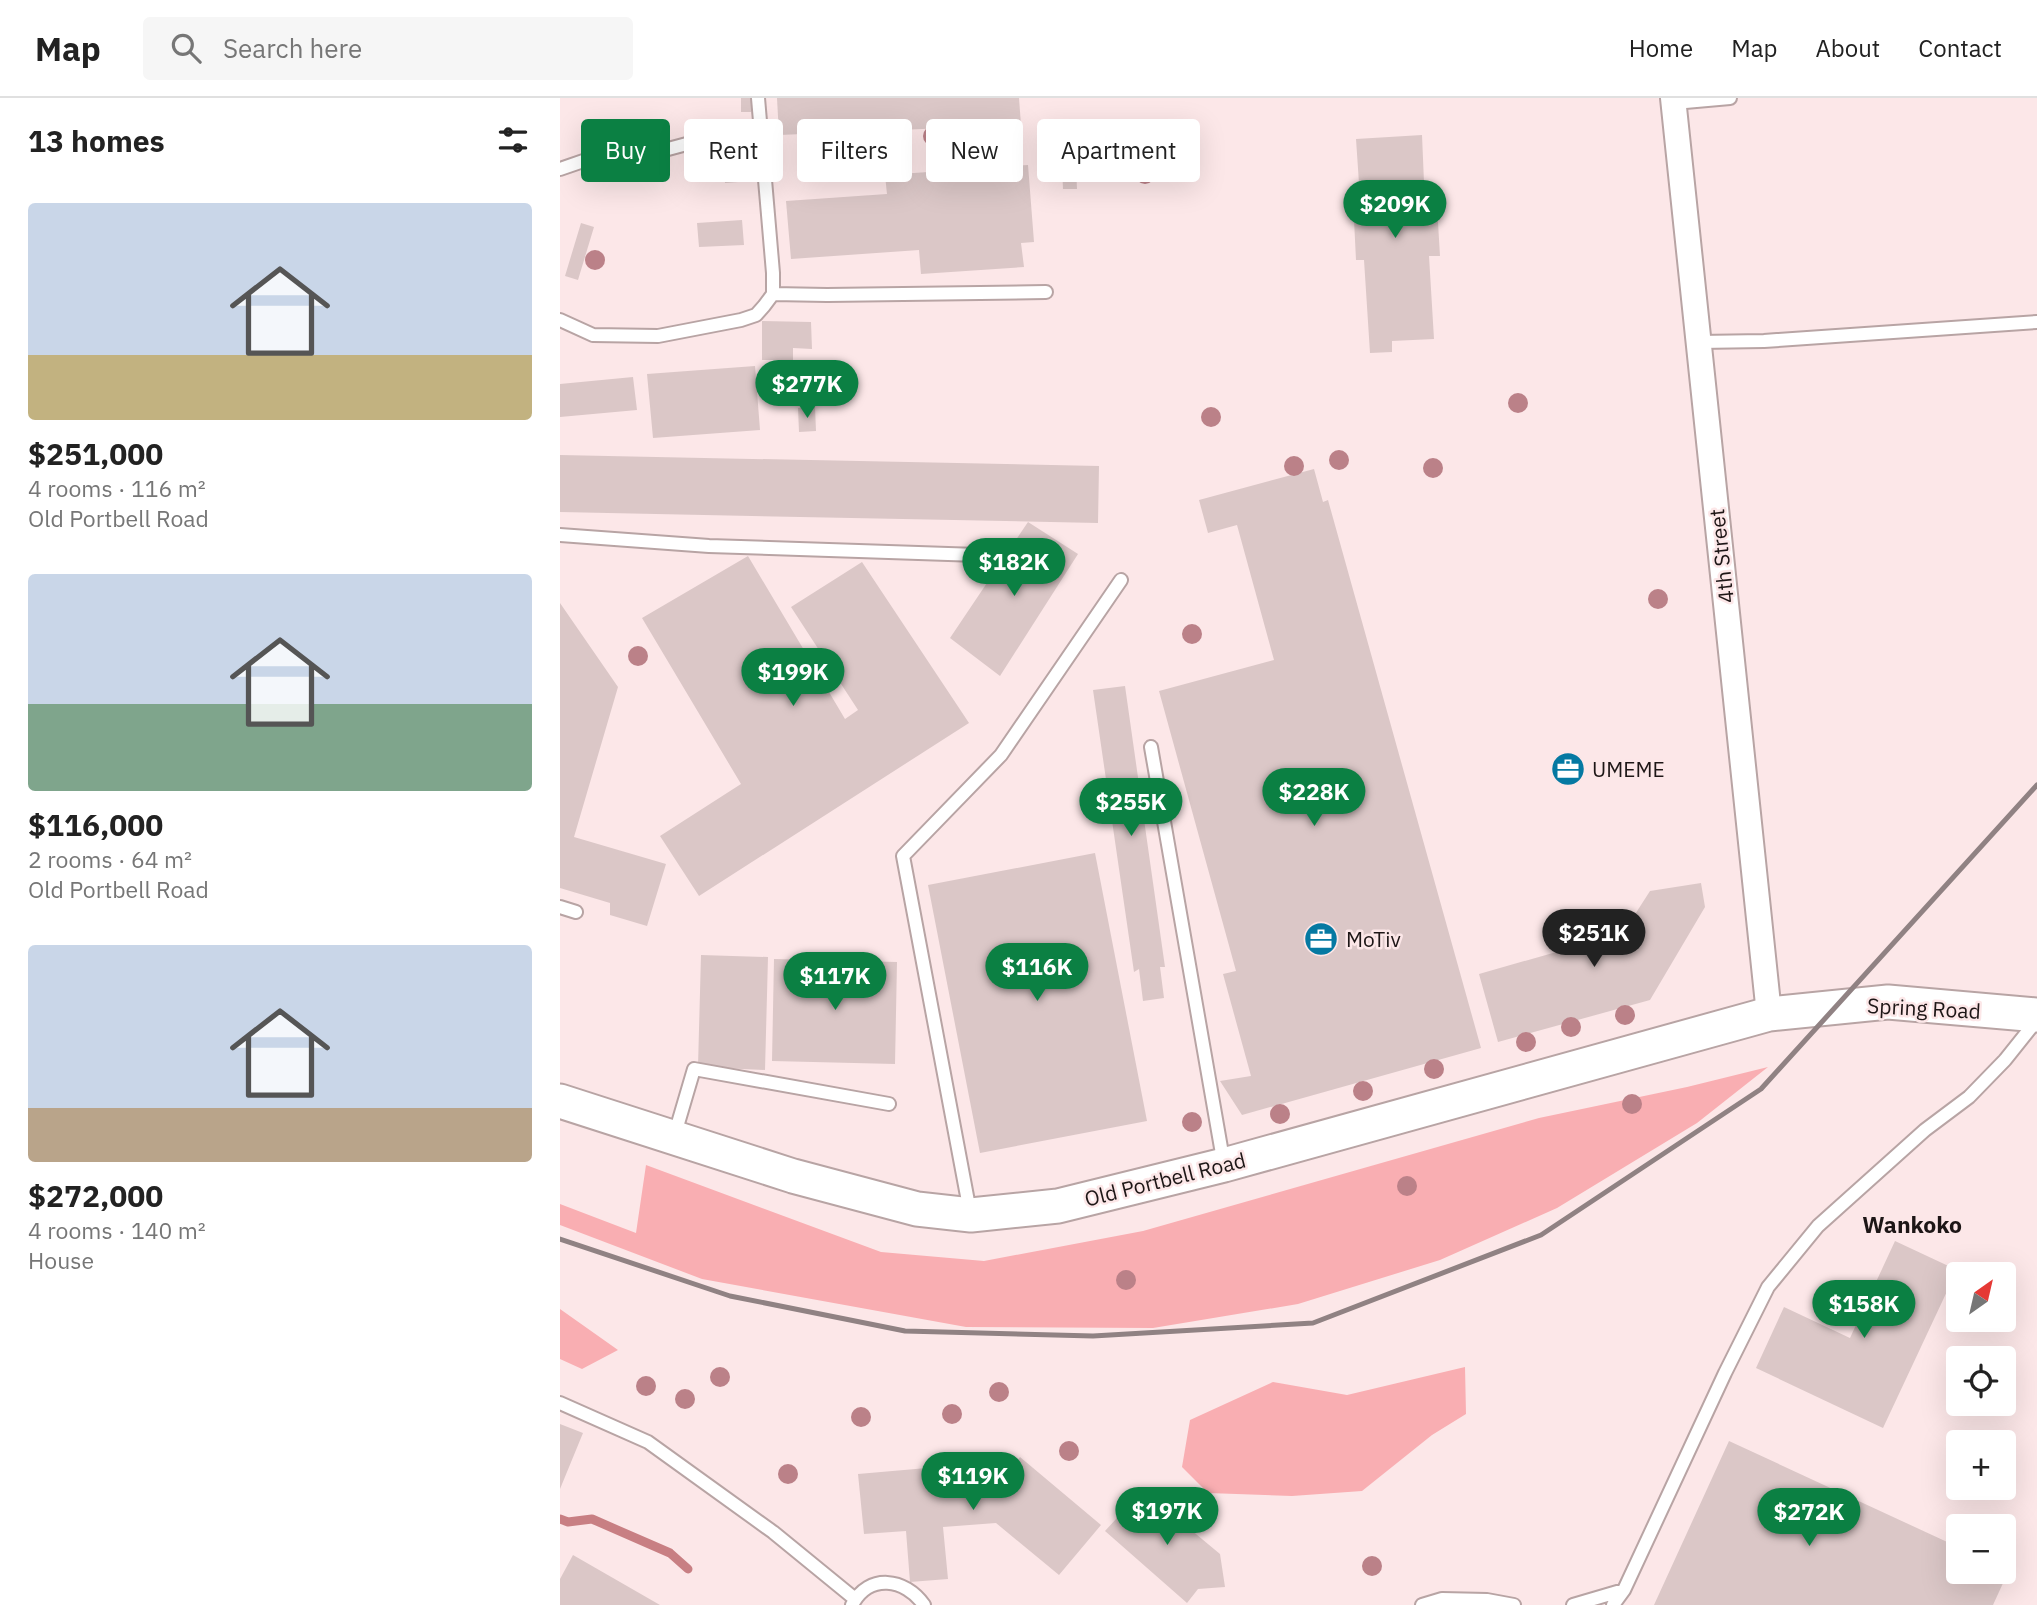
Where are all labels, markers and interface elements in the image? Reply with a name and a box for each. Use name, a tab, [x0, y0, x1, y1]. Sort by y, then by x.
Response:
search box	[143, 17, 633, 80]
text: Map	[35, 27, 101, 70]
icon: search	[167, 29, 205, 67]
text: Search here	[223, 31, 362, 65]
text: Home	[1629, 32, 1693, 64]
text: Map	[1731, 32, 1777, 64]
text: About	[1815, 32, 1880, 64]
text: Contact	[1918, 32, 2002, 64]
chip: Buy	[581, 119, 670, 182]
chip: Rent	[684, 119, 783, 182]
chip: Filters	[797, 119, 912, 182]
chip: New	[926, 119, 1023, 182]
chip: Apartment	[1037, 119, 1200, 182]
text: 13 homes	[28, 121, 165, 160]
icon: filters	[494, 121, 532, 159]
pin: $209K	[1346, 180, 1444, 240]
text: $209K	[1359, 188, 1431, 218]
icon: home	[217, 248, 343, 374]
pin: $277K	[758, 360, 856, 420]
text: $277K	[771, 368, 843, 398]
text: $251,000	[28, 434, 163, 473]
text: 4 rooms · 116 m²	[28, 473, 206, 503]
text: Old Portbell Road	[28, 503, 209, 533]
street label: 4th Street	[1702, 508, 1740, 604]
pin: $182K	[965, 538, 1063, 598]
text: $182K	[978, 546, 1050, 576]
icon: home	[217, 619, 343, 745]
pin: $199K	[744, 648, 842, 708]
text: $199K	[757, 656, 829, 686]
office icon: UMEME	[1549, 750, 1587, 788]
place label: UMEME	[1592, 755, 1665, 783]
pin: $228K	[1265, 768, 1363, 828]
text: $228K	[1278, 776, 1350, 806]
pin: $255K	[1082, 778, 1180, 838]
text: $255K	[1095, 786, 1167, 816]
text: $116,000	[28, 805, 163, 844]
text: 2 rooms · 64 m²	[28, 844, 192, 874]
text: Old Portbell Road	[28, 874, 209, 904]
pin: $251K	[1545, 910, 1643, 969]
text: $251K	[1558, 917, 1630, 947]
office icon: MoTiv	[1302, 920, 1340, 958]
place label: MoTiv	[1346, 925, 1401, 953]
pin: $116K	[988, 944, 1086, 1003]
text: $116K	[1001, 951, 1073, 981]
pin: $117K	[786, 953, 884, 1012]
text: $117K	[799, 960, 871, 990]
icon: home	[217, 990, 343, 1116]
street label: Spring Road	[1867, 991, 1981, 1025]
street label: Old Portbell Road	[1081, 1145, 1249, 1213]
text: $272,000	[28, 1176, 163, 1215]
district label: Wankoko	[1862, 1209, 1962, 1239]
text: 4 rooms · 140 m²	[28, 1215, 206, 1245]
text: House	[28, 1245, 94, 1275]
north arrow	[1946, 1262, 2016, 1332]
map controls	[1946, 1262, 2016, 1584]
pin: $158K	[1815, 1280, 1913, 1340]
text: $158K	[1828, 1288, 1900, 1318]
button: locate	[1946, 1346, 2016, 1416]
button: +	[1946, 1430, 2016, 1500]
pin: $119K	[924, 1452, 1022, 1512]
text: $119K	[937, 1460, 1009, 1490]
pin: $197K	[1118, 1488, 1216, 1547]
pin: $272K	[1760, 1488, 1858, 1548]
text: $197K	[1131, 1495, 1203, 1525]
text: $272K	[1773, 1496, 1845, 1526]
button: −	[1946, 1514, 2016, 1584]

